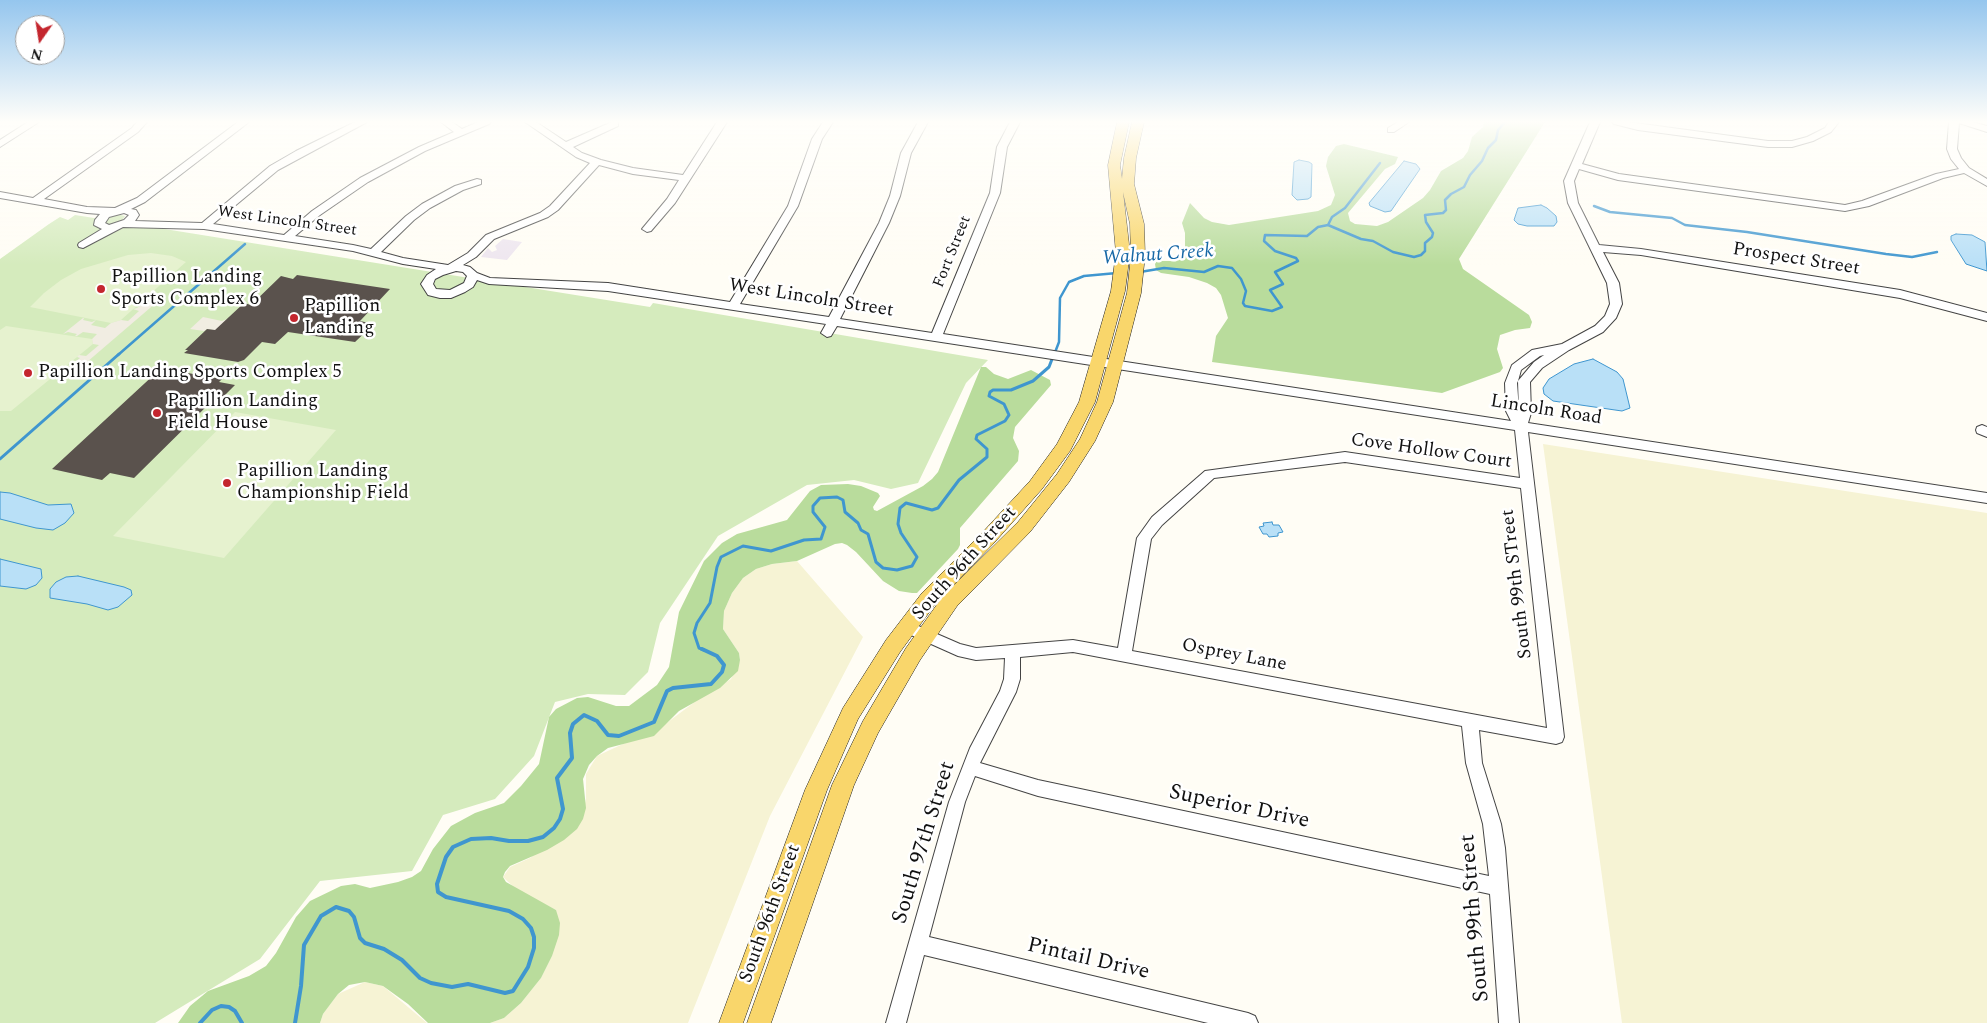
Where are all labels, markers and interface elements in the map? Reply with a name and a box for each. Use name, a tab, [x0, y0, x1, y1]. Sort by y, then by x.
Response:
north arrow	[15, 15, 65, 65]
text: N	[29, 43, 45, 66]
street label: West Lincoln Street	[216, 203, 358, 241]
street label: Fort Street	[930, 213, 976, 291]
street label: Prospect Street	[1731, 239, 1861, 281]
water label: Walnut Creek	[1101, 240, 1215, 272]
place label: Papillion Landing Sports Complex 6	[111, 267, 262, 311]
street label: West Lincoln Street	[727, 275, 895, 323]
marker: Papillion Landing Sports Complex 6	[95, 283, 107, 295]
place label: Papillion Landing	[304, 296, 380, 340]
marker: Papillion Landing	[288, 312, 300, 324]
place label: Papillion Landing Sports Complex 5	[38, 362, 342, 384]
marker: Papillion Landing Sports Complex 5	[22, 367, 34, 379]
place label: Papillion Landing Field House	[167, 391, 318, 435]
street label: Lincoln Road	[1489, 391, 1603, 431]
marker: Papillion Landing Field House	[151, 407, 163, 419]
street label: Cove Hollow Court	[1349, 429, 1513, 475]
place label: Papillion Landing Championship Field	[237, 461, 409, 505]
marker: Papillion Landing Championship Field	[221, 477, 233, 489]
street label: South 96th Street	[908, 502, 1022, 626]
street label: South 99th STreet	[1498, 508, 1538, 660]
street label: Osprey Lane	[1180, 635, 1288, 677]
street label: South 97th Street	[888, 759, 962, 927]
street label: Superior Drive	[1166, 780, 1312, 836]
street label: South 99th Street	[1456, 833, 1496, 1003]
street label: South 96th Street	[735, 842, 807, 986]
street label: Pintail Drive	[1024, 933, 1152, 987]

